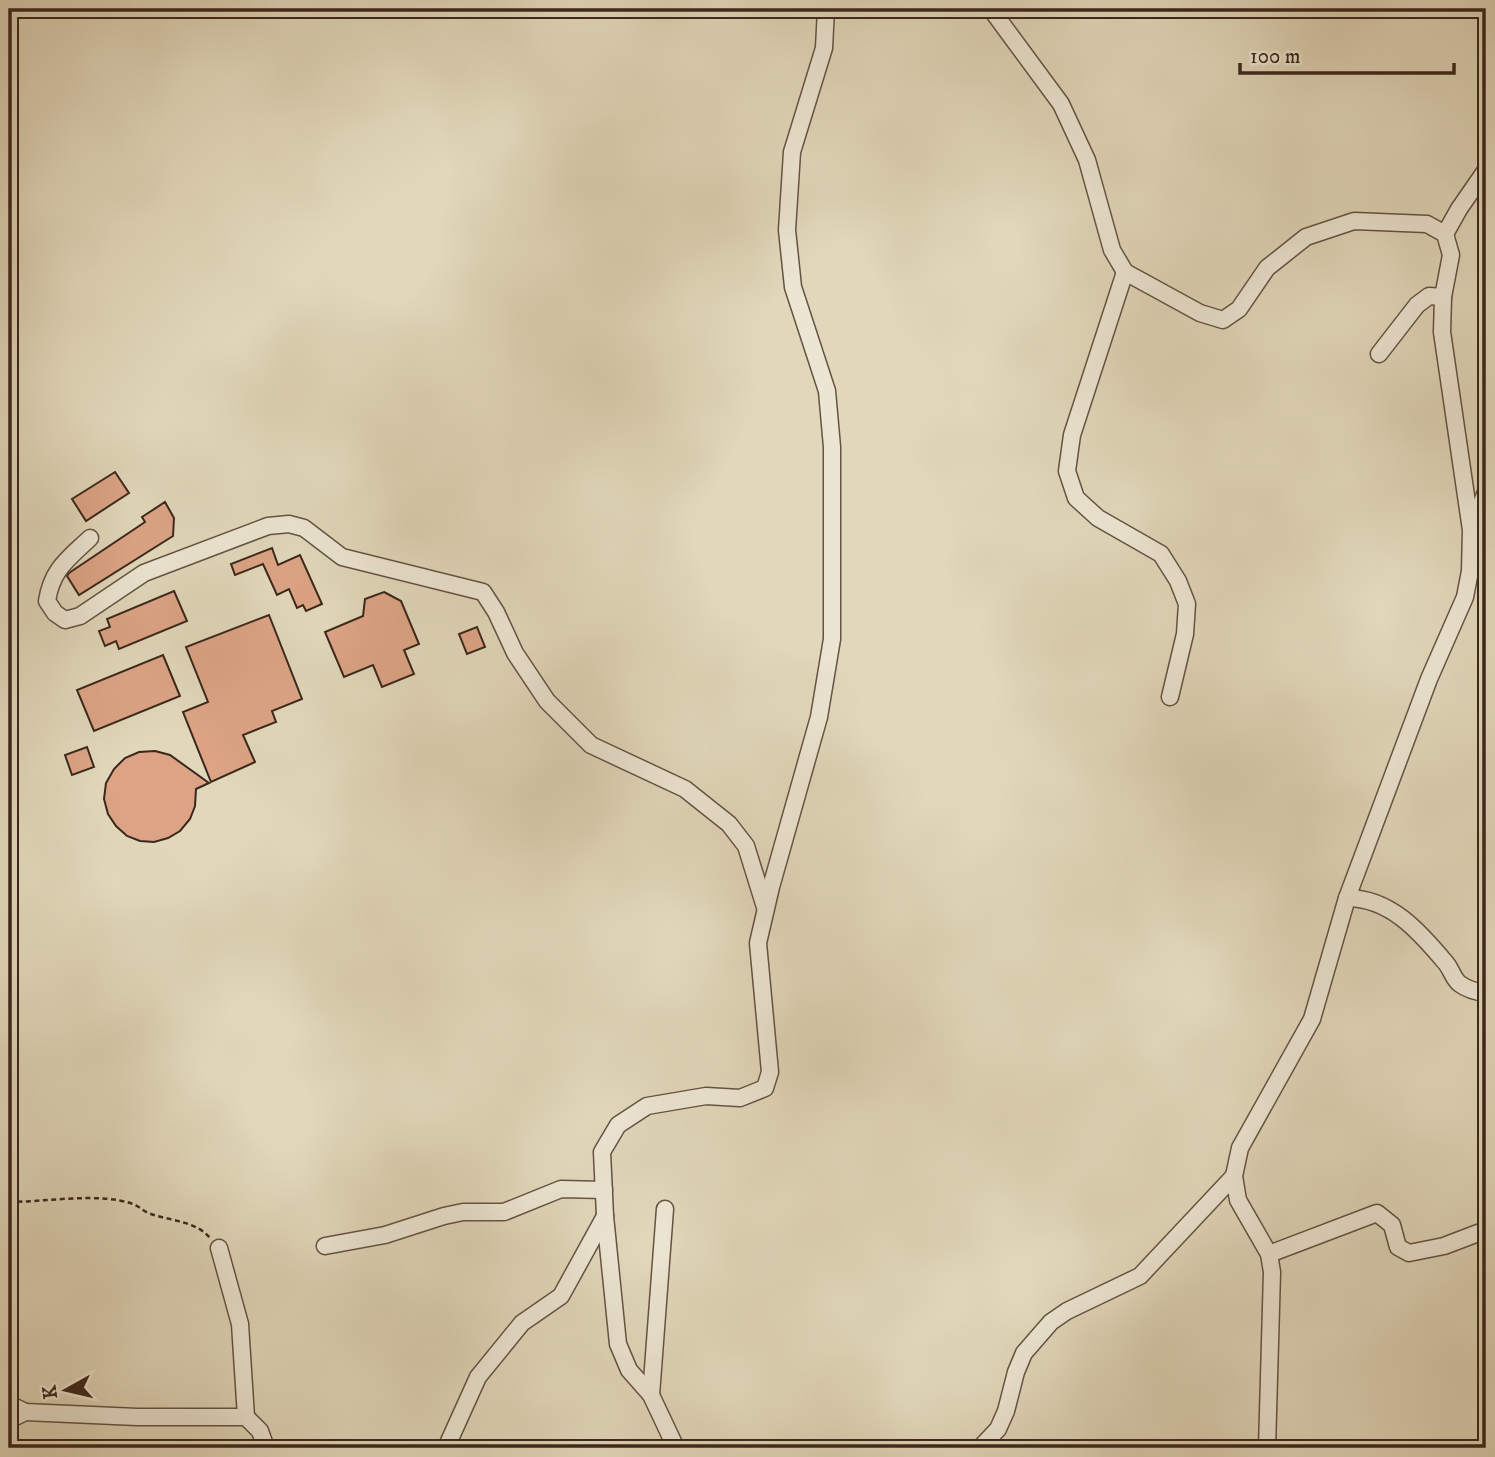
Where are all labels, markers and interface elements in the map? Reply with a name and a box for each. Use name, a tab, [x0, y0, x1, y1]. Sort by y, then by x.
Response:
scale bar	[1240, 32, 1453, 76]
text: 100 m	[1250, 44, 1301, 70]
north arrow	[32, 1356, 102, 1426]
text: K	[38, 1383, 63, 1400]

